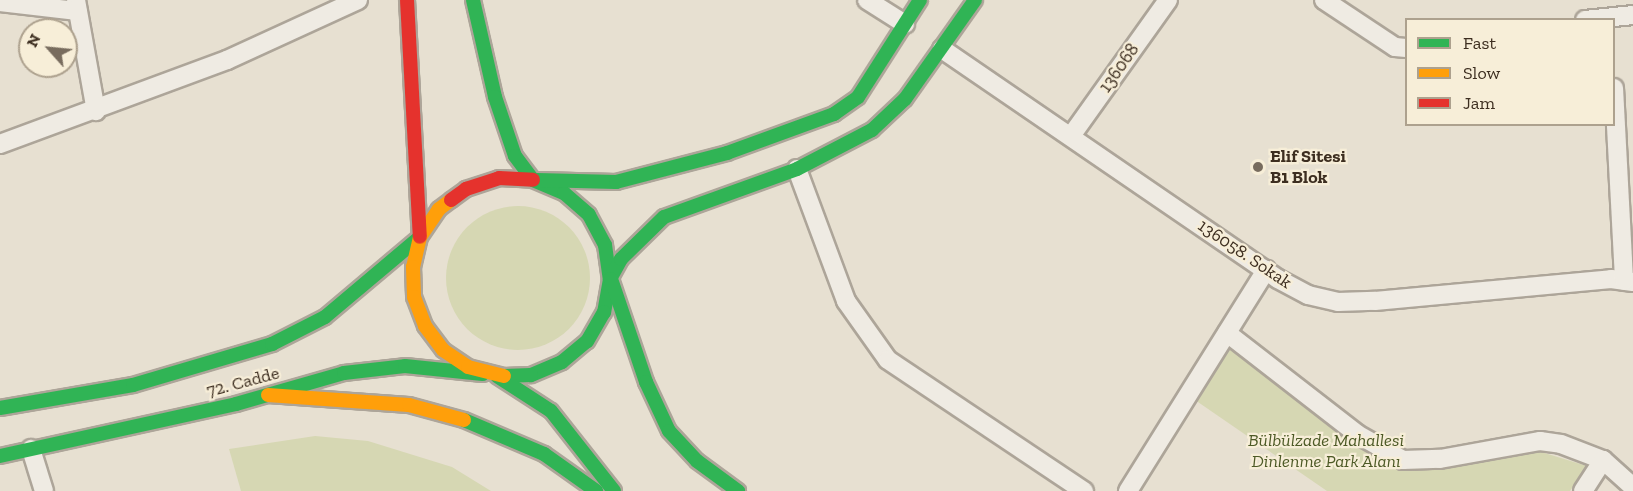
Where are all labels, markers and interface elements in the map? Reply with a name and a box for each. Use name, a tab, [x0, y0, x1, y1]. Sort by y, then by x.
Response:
north arrow	[18, 18, 78, 78]
legend	[1405, 18, 1615, 126]
text: N	[22, 31, 45, 50]
text: Fast	[1463, 32, 1496, 54]
street label: 136068	[1094, 39, 1144, 97]
text: Slow	[1463, 62, 1500, 84]
text: Jam	[1463, 92, 1495, 114]
place label: Elif Sitesi B1 Blok	[1270, 146, 1346, 188]
marker: Elif Sitesi B1 Blok	[1251, 160, 1265, 174]
street label: 136058. Sokak	[1194, 215, 1296, 293]
street label: 72. Cadde	[204, 362, 282, 402]
park label: Bülbülzade Mahallesi Dinlenme Park Alanı	[1248, 430, 1404, 472]

